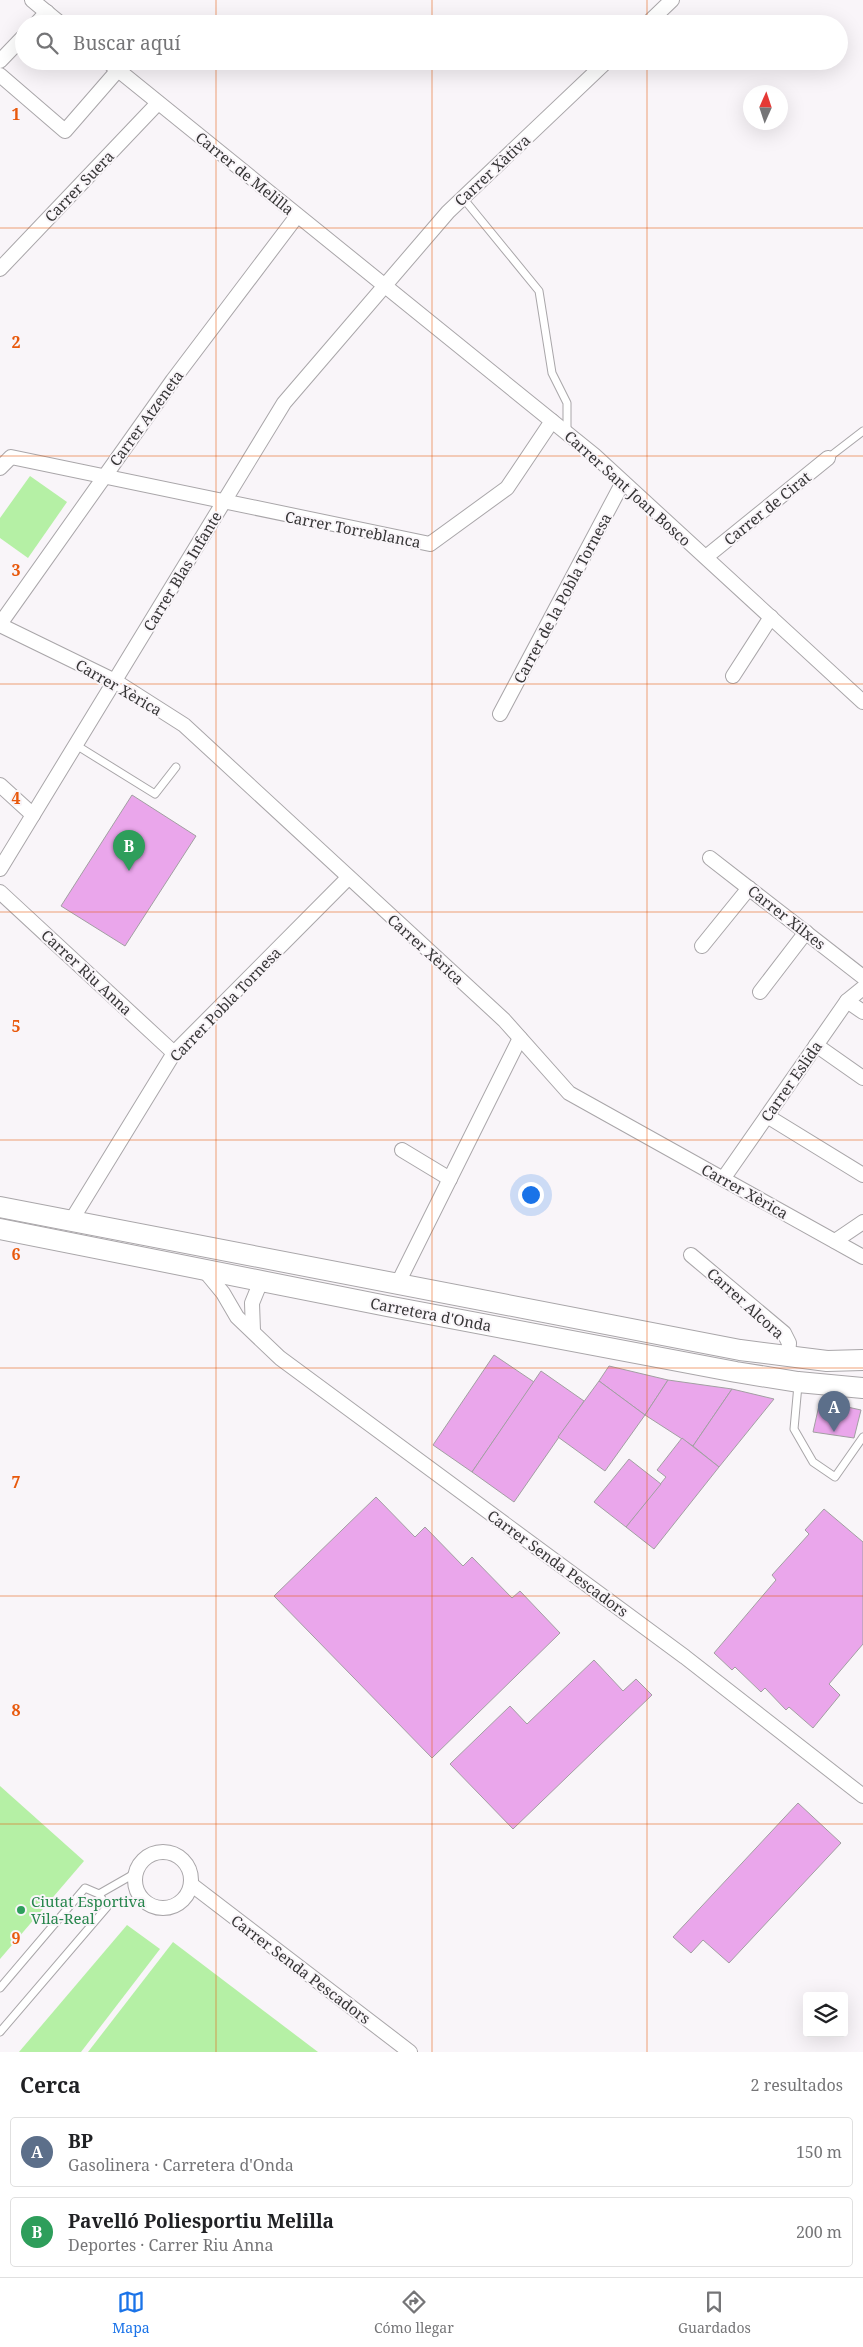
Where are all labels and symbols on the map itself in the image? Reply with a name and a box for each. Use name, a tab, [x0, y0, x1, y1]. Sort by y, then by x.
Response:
north arrow	[743, 85, 788, 130]
text: 1	[11, 103, 21, 125]
street label: Carrer de Melilla	[192, 127, 298, 219]
street label: Carrer Xàtiva	[450, 130, 534, 210]
street label: Carrer Suera	[40, 146, 118, 226]
text: 2	[11, 331, 21, 353]
street label: Carrer Atzeneta	[104, 366, 188, 470]
street label: Carrer Sant Joan Bosco	[561, 426, 695, 550]
street label: Carrer de Cirat	[719, 467, 815, 549]
street label: Carrer Torreblanca	[283, 506, 423, 552]
street label: Carrer Blas Infante	[138, 507, 226, 635]
street label: Carrer de la Pobla Tornesa	[509, 509, 615, 687]
text: 3	[11, 559, 21, 581]
street label: Carrer Xèrica	[72, 654, 166, 720]
text: 4	[11, 787, 21, 809]
pin: B	[113, 830, 145, 871]
street label: Carrer Xilxes	[744, 880, 830, 954]
street label: Carrer Xèrica	[383, 909, 469, 989]
street label: Carrer Riu Anna	[37, 925, 137, 1019]
street label: Carrer Pobla Tornesa	[165, 942, 285, 1066]
text: 5	[11, 1015, 21, 1037]
street label: Carrer Eslida	[756, 1037, 826, 1125]
street label: Carrer Xèrica	[698, 1159, 792, 1223]
your location	[518, 1182, 544, 1208]
text: 6	[11, 1243, 21, 1265]
street label: Carrer Alcora	[703, 1263, 789, 1343]
street label: Carretera d'Onda	[369, 1292, 493, 1336]
pin: A	[818, 1391, 850, 1432]
text: 7	[11, 1471, 21, 1493]
street label: Carrer Senda Pescadors	[484, 1505, 633, 1621]
text: 8	[11, 1699, 21, 1721]
place label: Ciutat Esportiva Vila-Real	[31, 1891, 146, 1928]
marker: Ciutat Esportiva Vila-Real	[15, 1904, 27, 1916]
street label: Carrer Senda Pescadors	[227, 1910, 375, 2028]
text: 9	[11, 1927, 21, 1949]

